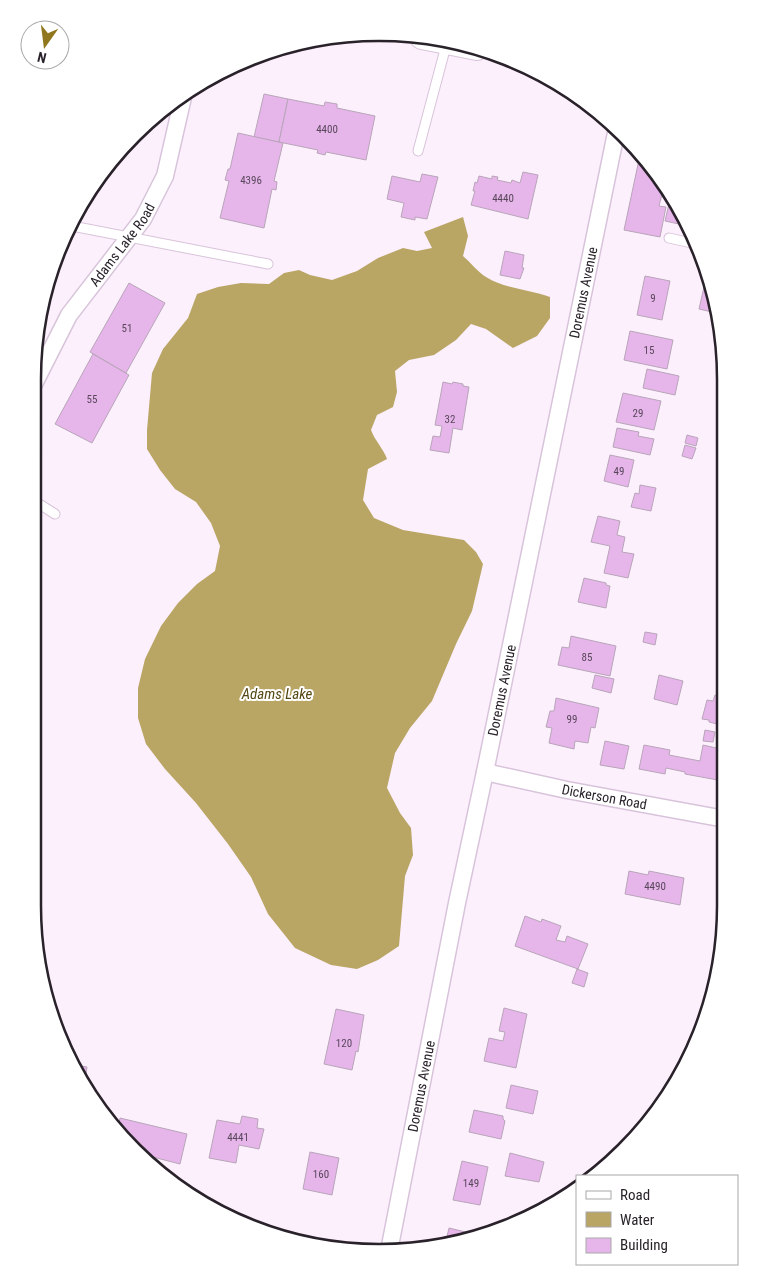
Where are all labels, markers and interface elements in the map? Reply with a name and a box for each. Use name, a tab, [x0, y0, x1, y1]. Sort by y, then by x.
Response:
north arrow	[20, 20, 70, 70]
text: N	[36, 49, 48, 66]
house number: 4400	[316, 123, 338, 136]
house number: 4396	[240, 174, 262, 187]
house number: 4440	[492, 192, 514, 205]
street label: Adams Lake Road	[86, 200, 158, 289]
street label: Doremus Avenue	[566, 245, 601, 340]
house number: 9	[650, 292, 656, 305]
house number: 51	[122, 322, 132, 335]
house number: 15	[644, 344, 654, 357]
house number: 55	[87, 393, 97, 406]
house number: 29	[633, 407, 643, 420]
house number: 32	[445, 413, 455, 426]
house number: 49	[614, 465, 624, 478]
street label: Doremus Avenue	[485, 643, 519, 737]
house number: 85	[582, 651, 592, 664]
water label: Adams Lake	[241, 685, 313, 703]
house number: 99	[567, 713, 577, 726]
street label: Dickerson Road	[560, 781, 648, 813]
house number: 4490	[644, 880, 666, 893]
house number: 120	[336, 1037, 352, 1050]
street label: Doremus Avenue	[404, 1039, 438, 1133]
house number: 4441	[227, 1131, 249, 1144]
house number: 160	[313, 1168, 329, 1181]
legend	[576, 1175, 738, 1265]
house number: 149	[463, 1177, 479, 1190]
text: Road	[620, 1186, 650, 1204]
text: Water	[620, 1211, 655, 1229]
text: Building	[620, 1236, 668, 1254]

